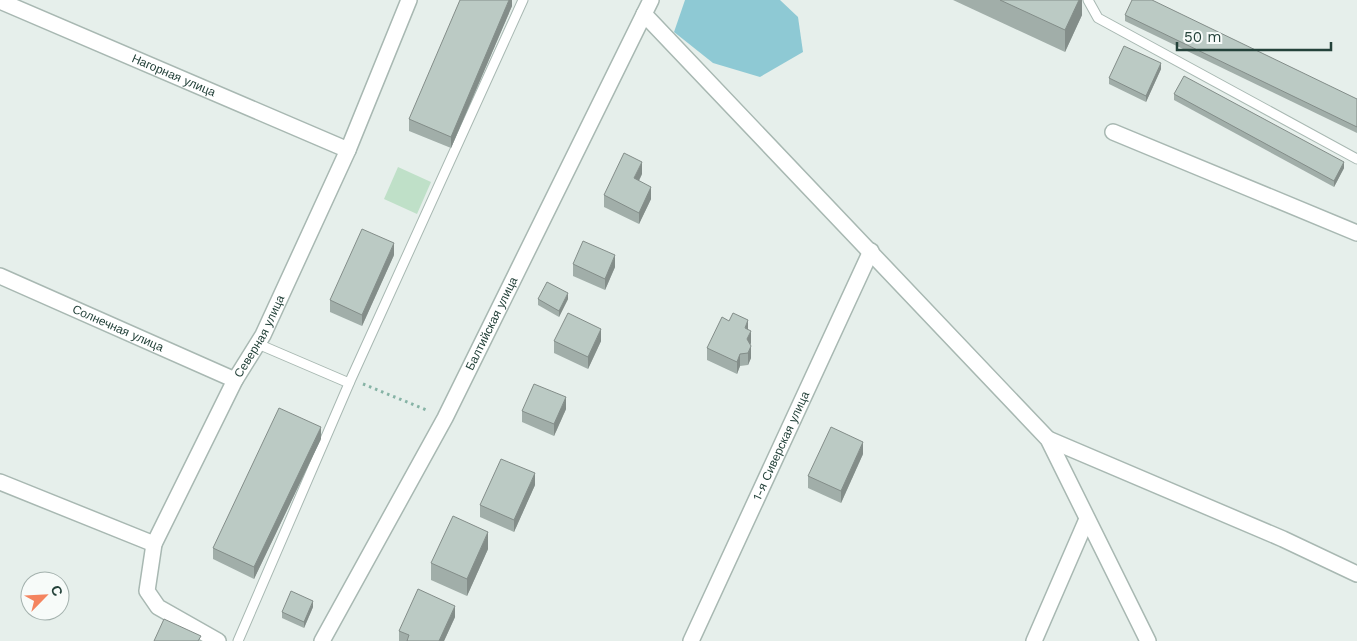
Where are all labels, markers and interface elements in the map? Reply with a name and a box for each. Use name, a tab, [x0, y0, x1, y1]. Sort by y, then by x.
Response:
scale bar	[1177, 20, 1331, 52]
text: 50 m	[1184, 28, 1221, 46]
street label: Нагорная улица	[130, 51, 218, 100]
street label: Балтийская улица	[463, 274, 521, 373]
street label: Северная улица	[231, 293, 288, 380]
street label: Солнечная улица	[70, 302, 166, 355]
street label: 1-я Сиверская улица	[750, 389, 812, 502]
north arrow	[20, 571, 70, 621]
text: С	[48, 583, 66, 599]

